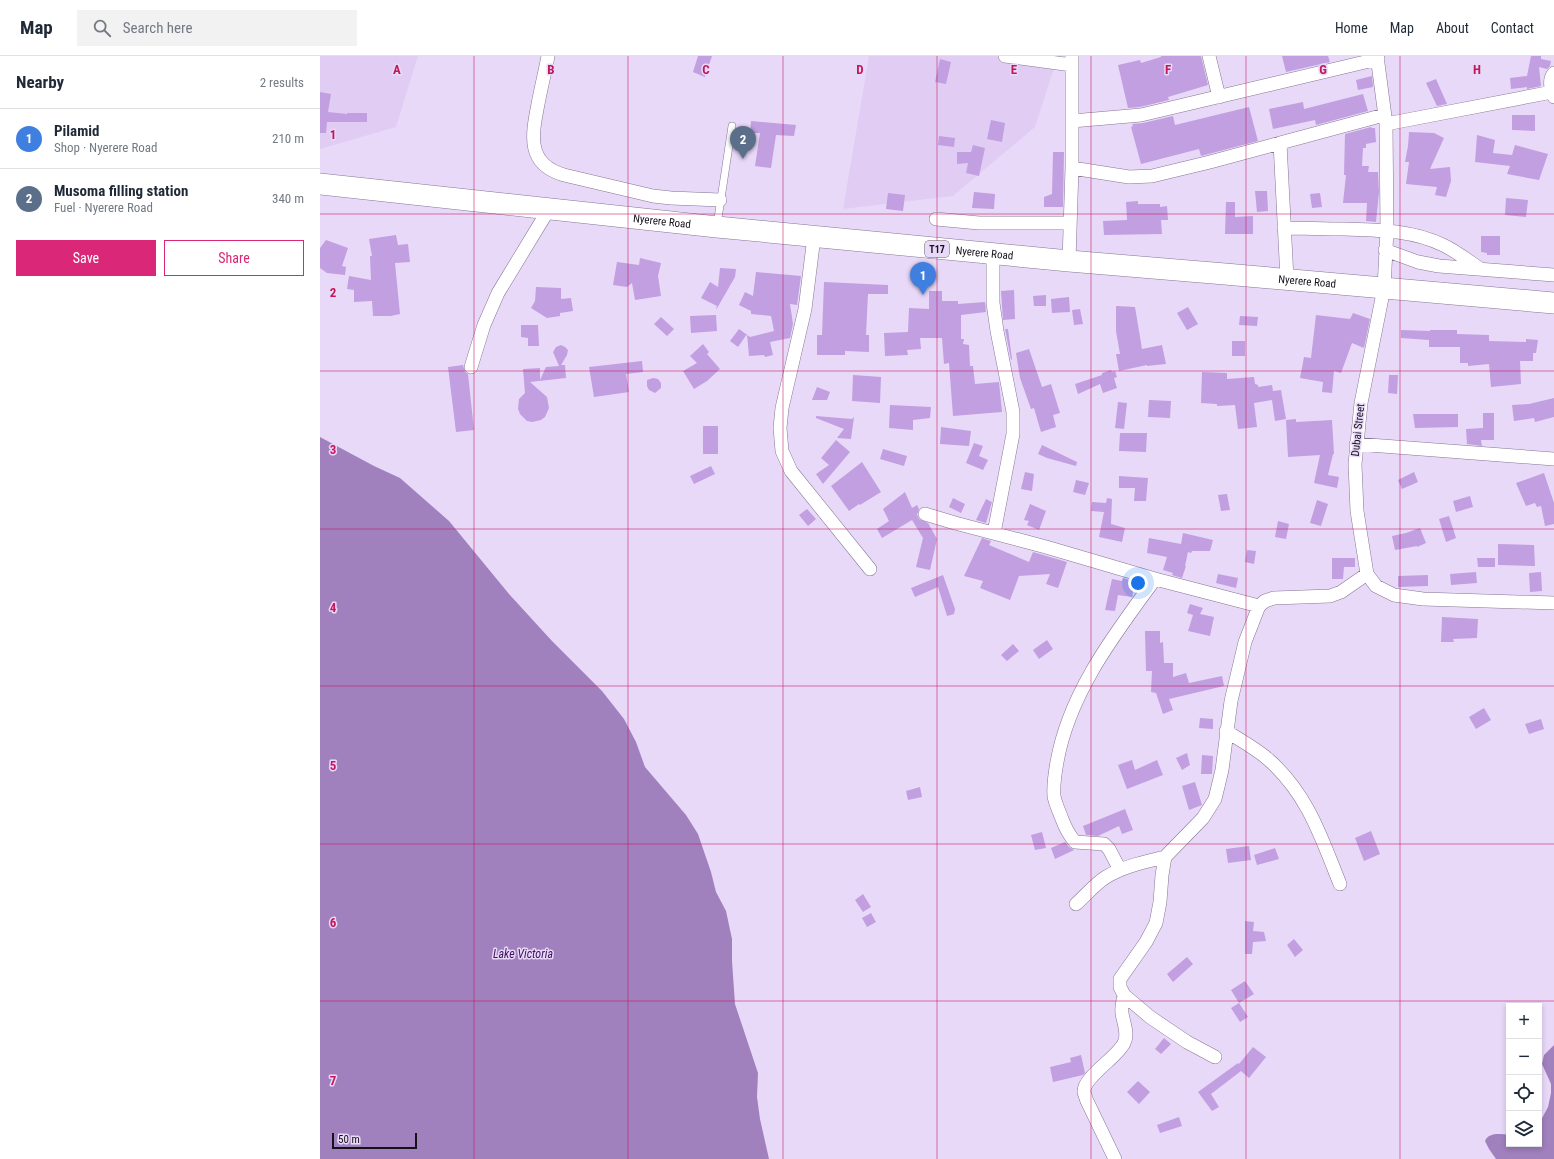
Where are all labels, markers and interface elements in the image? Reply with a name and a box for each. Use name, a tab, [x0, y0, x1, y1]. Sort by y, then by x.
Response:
search box	[77, 10, 357, 46]
text: Map	[20, 16, 53, 39]
icon: search	[91, 17, 113, 39]
text: Search here	[123, 19, 193, 37]
text: Home	[1335, 20, 1368, 36]
text: Map	[1390, 20, 1414, 36]
text: About	[1436, 20, 1469, 36]
text: Contact	[1491, 20, 1534, 36]
text: A	[393, 62, 401, 77]
text: B	[547, 62, 555, 77]
text: C	[702, 62, 710, 77]
text: D	[856, 62, 864, 77]
text: E	[1011, 62, 1018, 77]
text: F	[1165, 62, 1171, 77]
text: G	[1319, 62, 1327, 77]
text: H	[1473, 62, 1481, 77]
text: Nearby	[16, 72, 64, 92]
text: 2 results	[260, 75, 304, 90]
text: Pilamid	[54, 122, 100, 140]
pin: 2	[730, 126, 756, 159]
text: 1	[330, 127, 336, 142]
text: 1	[26, 131, 32, 146]
text: 210 m	[272, 131, 304, 146]
text: Shop · Nyerere Road	[54, 140, 158, 155]
text: Musoma filling station	[54, 182, 188, 200]
text: 2	[26, 191, 32, 206]
text: 340 m	[272, 191, 304, 206]
text: Fuel · Nyerere Road	[54, 200, 153, 215]
street label: Nyerere Road	[632, 211, 692, 231]
button: Save	[16, 240, 156, 276]
button: Share	[164, 240, 304, 276]
road number: T17	[925, 241, 949, 257]
street label: Nyerere Road	[955, 244, 1014, 262]
pin: 1	[910, 262, 936, 295]
street label: Nyerere Road	[1278, 272, 1337, 290]
text: 2	[330, 285, 337, 300]
street label: Dubai Street	[1349, 403, 1367, 457]
text: 3	[330, 442, 336, 457]
your location	[1128, 573, 1148, 593]
text: 4	[330, 600, 337, 615]
text: 5	[330, 758, 337, 773]
text: 6	[330, 915, 337, 930]
water label: Lake Victoria	[493, 947, 553, 961]
map controls	[1506, 1003, 1542, 1147]
button: +	[1506, 1003, 1542, 1039]
button: −	[1506, 1039, 1542, 1075]
text: 7	[330, 1073, 337, 1088]
button: locate	[1506, 1075, 1542, 1111]
button: layers	[1506, 1111, 1542, 1147]
scale bar	[332, 1131, 417, 1150]
text: 50 m	[338, 1133, 360, 1146]

